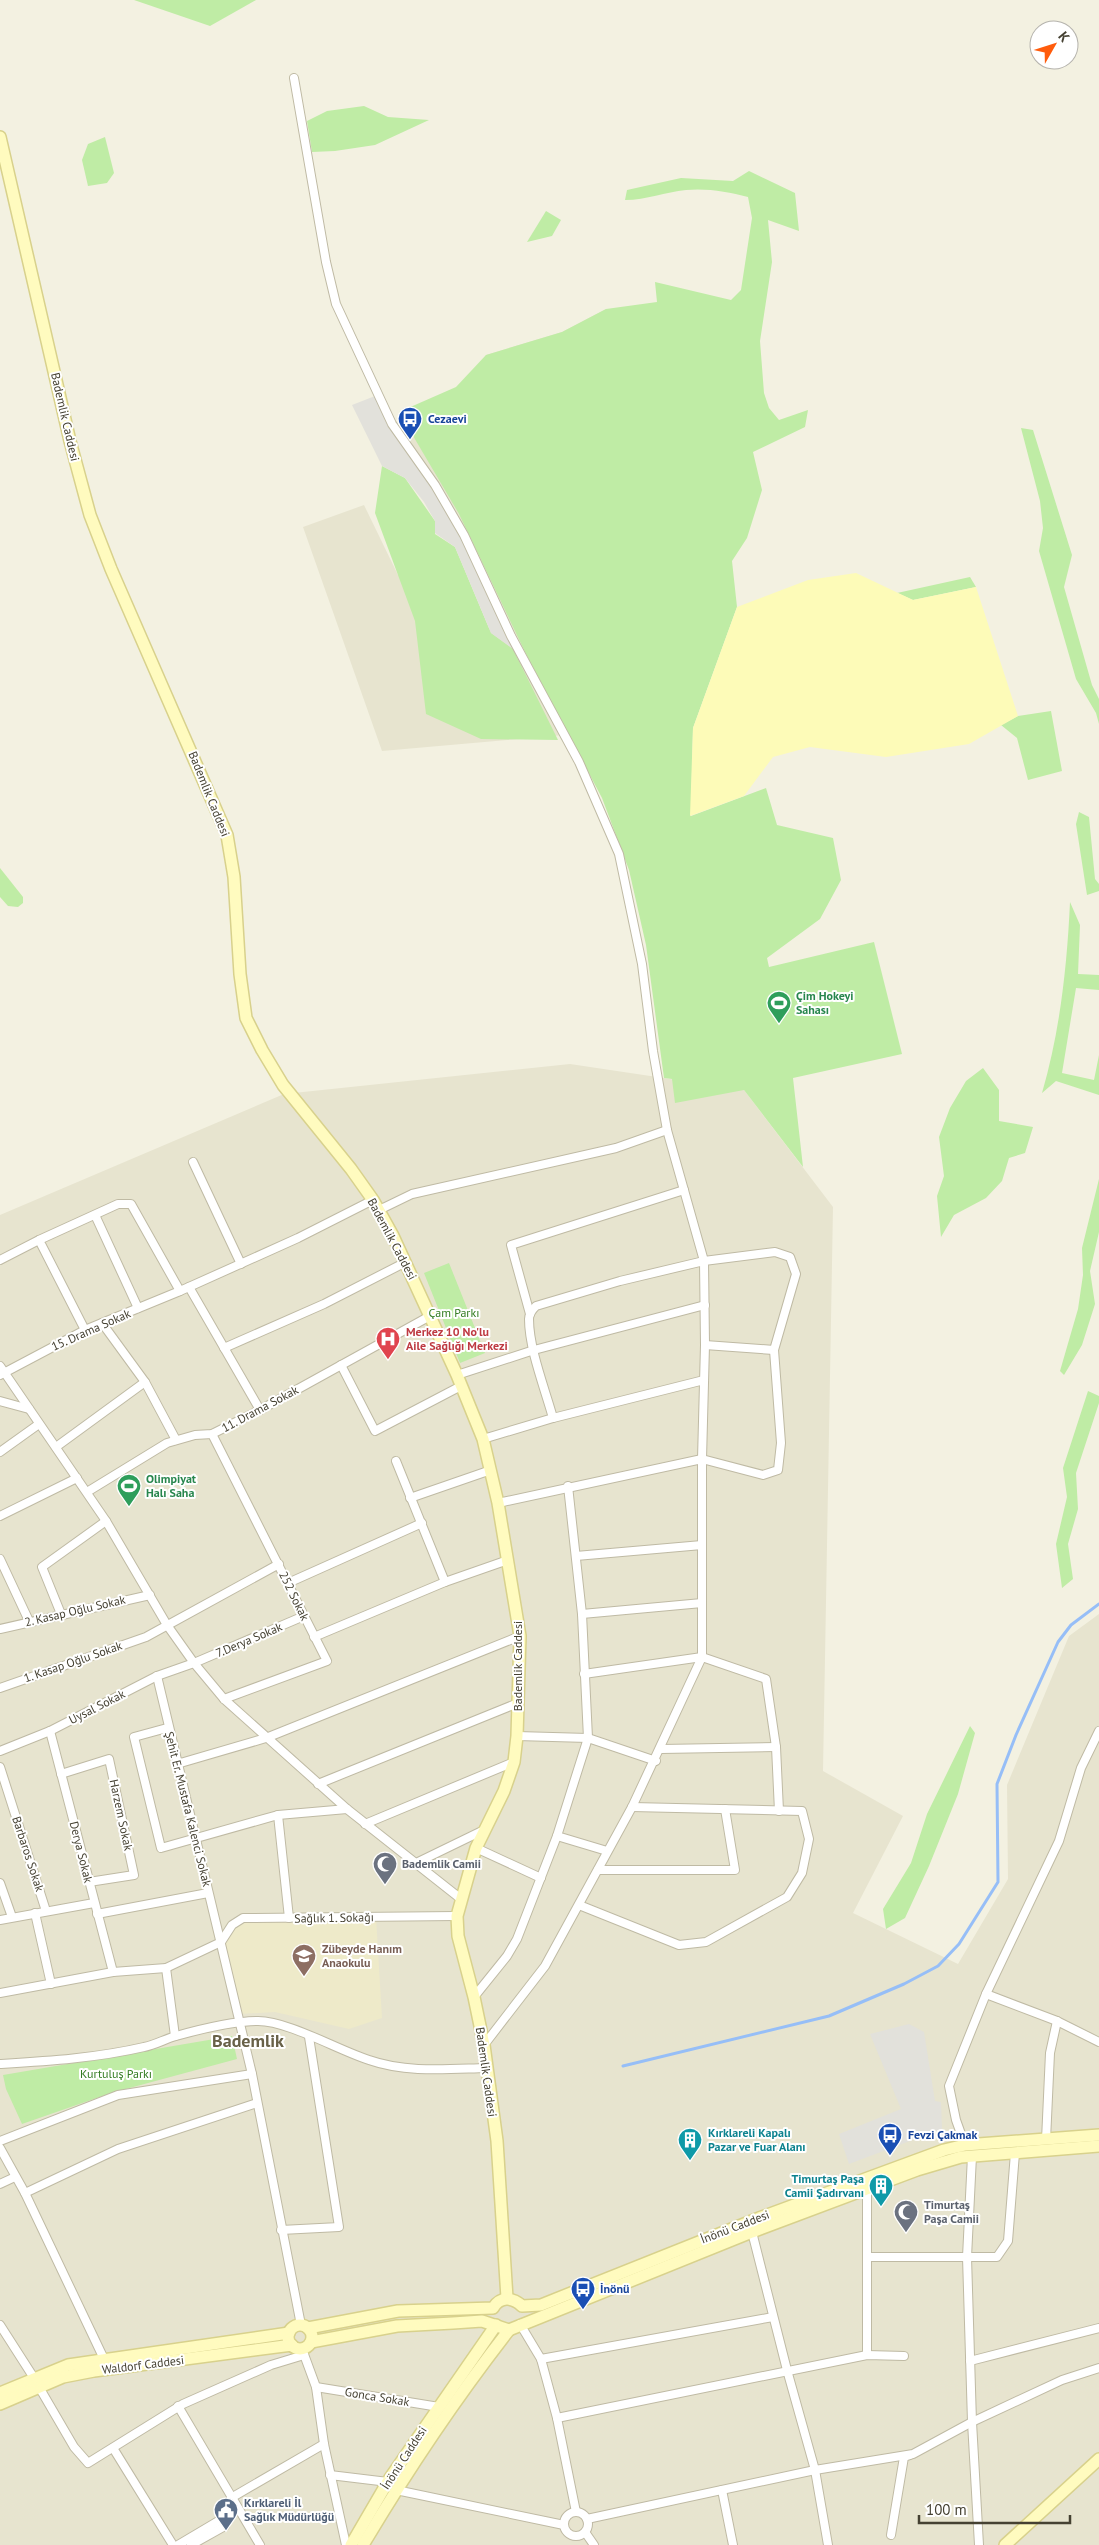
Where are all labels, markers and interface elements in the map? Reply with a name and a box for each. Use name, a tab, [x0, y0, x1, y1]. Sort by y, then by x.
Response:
north arrow	[1029, 20, 1079, 70]
text: K	[1054, 28, 1074, 46]
street label: Bademlik Caddesi	[48, 371, 83, 463]
bus stop icon: Cezaevi	[397, 406, 423, 440]
place label: Cezaevi	[428, 411, 467, 426]
street label: Bademlik Caddesi	[186, 749, 233, 839]
place label: Çim Hokeyi Sahası	[796, 988, 854, 1017]
sports icon: Çim Hokeyi Sahası	[766, 990, 792, 1024]
street label: Bademlik Caddesi	[365, 1195, 420, 1282]
street label: 15. Drama Sokak	[49, 1305, 133, 1354]
park label: Çam Parkı	[429, 1305, 479, 1320]
place label: Merkez 10 No'lu Aile Sağlığı Merkezi	[406, 1324, 508, 1353]
hospital icon: Merkez 10 No'lu Aile Sağlığı Merkezi	[375, 1326, 401, 1360]
street label: 11. Drama Sokak	[219, 1382, 301, 1435]
place label: Olimpiyat Halı Saha	[146, 1471, 197, 1500]
sports icon: Olimpiyat Halı Saha	[116, 1473, 142, 1507]
street label: 252 Sokak	[276, 1569, 313, 1623]
street label: 2. Kasap Oğlu Sokak	[23, 1592, 127, 1629]
street label: 7.Derya Sokak	[213, 1619, 285, 1660]
street label: Bademlik Caddesi	[510, 1621, 525, 1711]
street label: 1. Kasap Oğlu Sokak	[22, 1638, 124, 1685]
street label: Uysal Sokak	[66, 1686, 128, 1727]
street label: Şehit Er. Mustafa Kalenci Sokak	[162, 1730, 215, 1888]
street label: Harzem Sokak	[107, 1778, 136, 1852]
street label: Barbaros Sokak	[9, 1814, 48, 1894]
street label: Derya Sokak	[67, 1819, 96, 1885]
mosque icon: Bademlik Camii	[372, 1851, 398, 1885]
place label: Bademlik Camii	[402, 1856, 481, 1871]
street label: Sağlık 1. Sokağı	[294, 1909, 374, 1926]
place label: Zübeyde Hanım Anaokulu	[322, 1941, 402, 1970]
school or university icon: Zübeyde Hanım Anaokulu	[291, 1943, 317, 1977]
street label: Bademlik Caddesi	[473, 2026, 500, 2118]
district label: Bademlik	[212, 2029, 284, 2052]
park label: Kurtuluş Parkı	[80, 2066, 152, 2081]
bus stop icon: Fevzi Çakmak	[877, 2122, 903, 2156]
place label: Kırklareli Kapalı Pazar ve Fuar Alanı	[708, 2125, 805, 2154]
building icon: Kırklareli Kapalı Pazar ve Fuar Alanı	[677, 2127, 703, 2161]
place label: Fevzi Çakmak	[908, 2127, 977, 2142]
place label: Timurtaş Paşa Camii Şadırvanı	[785, 2171, 864, 2200]
building icon: Timurtaş Paşa Camii Şadırvanı	[868, 2173, 894, 2207]
place label: Timurtaş Paşa Camii	[924, 2197, 979, 2226]
mosque icon: Timurtaş Paşa Camii	[893, 2199, 919, 2233]
street label: İnönü Caddesi	[698, 2207, 771, 2247]
bus stop icon: İnönü	[570, 2276, 596, 2310]
place label: İnönü	[600, 2281, 629, 2296]
street label: Waldorf Caddesi	[101, 2352, 185, 2377]
street label: Gonca Sokak	[344, 2384, 411, 2409]
street label: İnönü Caddesi	[378, 2423, 430, 2492]
scale bar	[919, 2492, 1070, 2524]
place label: Kırklareli İl Sağlık Müdürlüğü	[244, 2495, 334, 2524]
public building icon: Kırklareli İl Sağlık Müdürlüğü	[213, 2497, 239, 2531]
text: 100 m	[926, 2500, 967, 2519]

